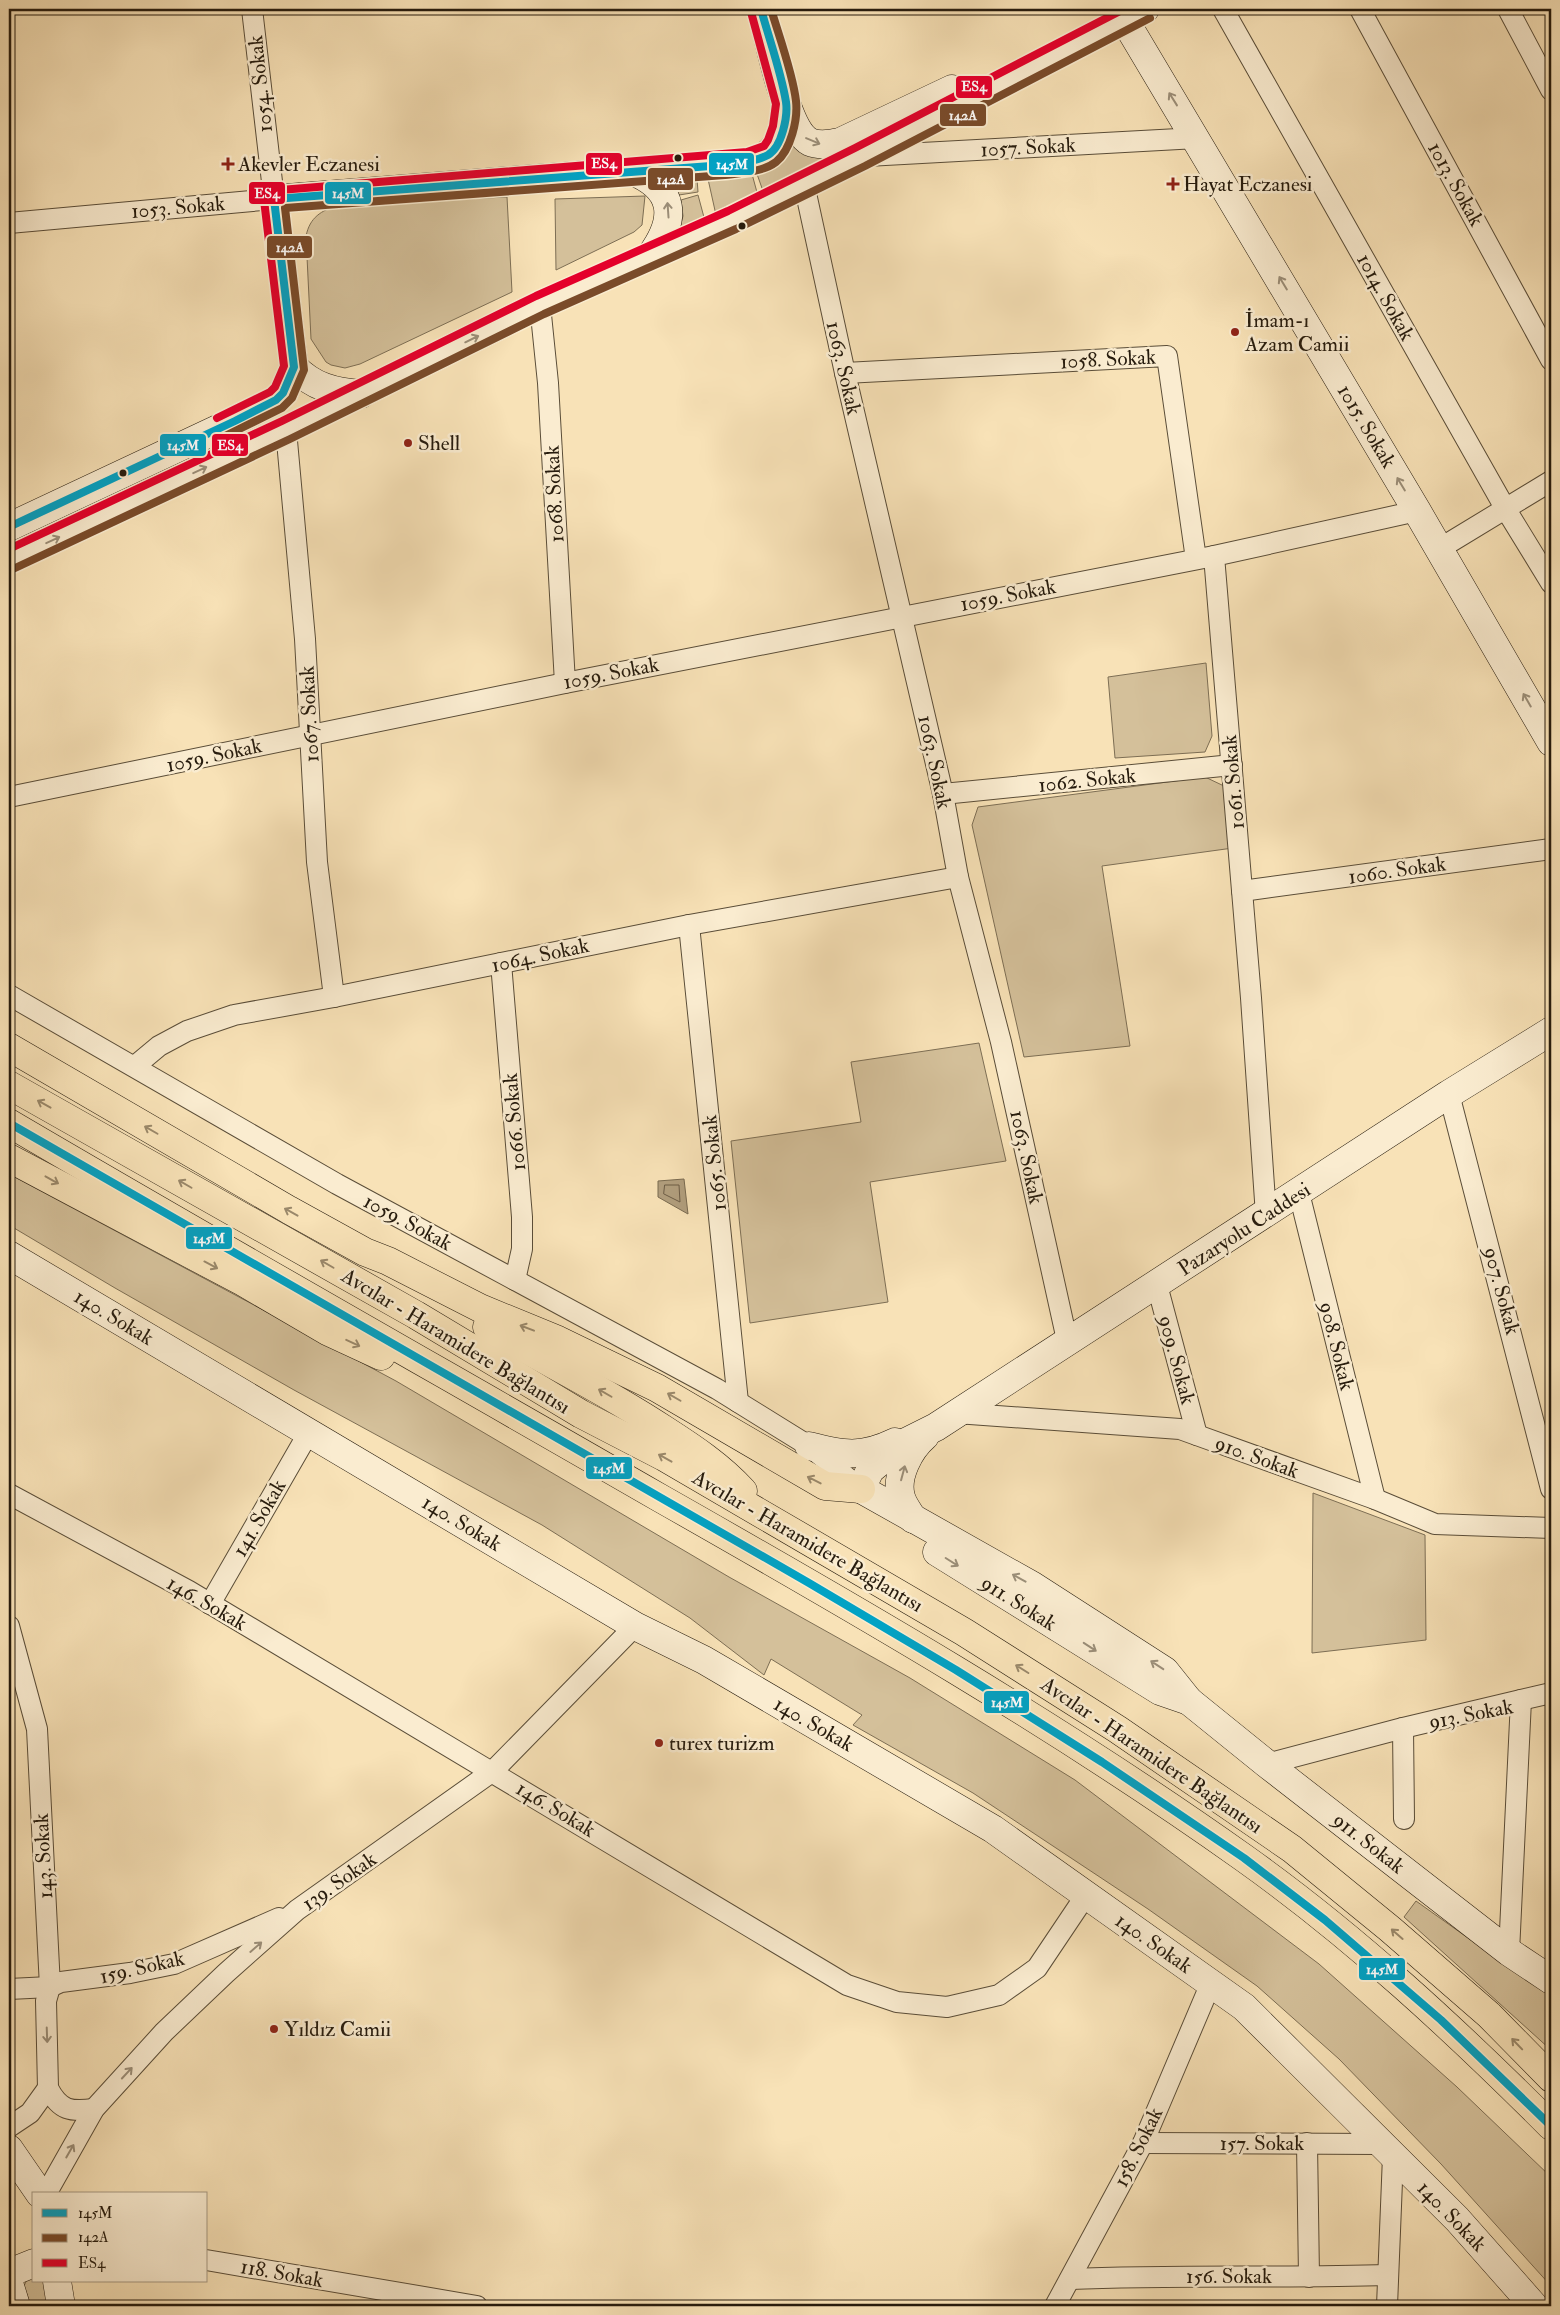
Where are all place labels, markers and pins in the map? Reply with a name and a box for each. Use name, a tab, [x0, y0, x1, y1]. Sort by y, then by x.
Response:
place label: Akevler Eczanesi	[237, 151, 380, 178]
unlabelled marker	[673, 153, 683, 163]
marker: Akevler Eczanesi	[222, 158, 234, 170]
place label: Hayat Eczanesi	[1183, 171, 1313, 198]
marker: Hayat Eczanesi	[1167, 178, 1179, 190]
unlabelled marker	[737, 221, 747, 231]
place label: İmam-ı Azam Camii	[1244, 307, 1350, 358]
marker: İmam-ı Azam Camii	[1229, 326, 1241, 338]
place label: Shell	[418, 430, 461, 457]
marker: Shell	[402, 437, 414, 449]
unlabelled marker	[118, 468, 128, 478]
place label: turex turizm	[669, 1730, 775, 1757]
marker: turex turizm	[653, 1737, 665, 1749]
place label: Yıldız Camii	[284, 2016, 392, 2043]
marker: Yıldız Camii	[268, 2023, 280, 2035]

